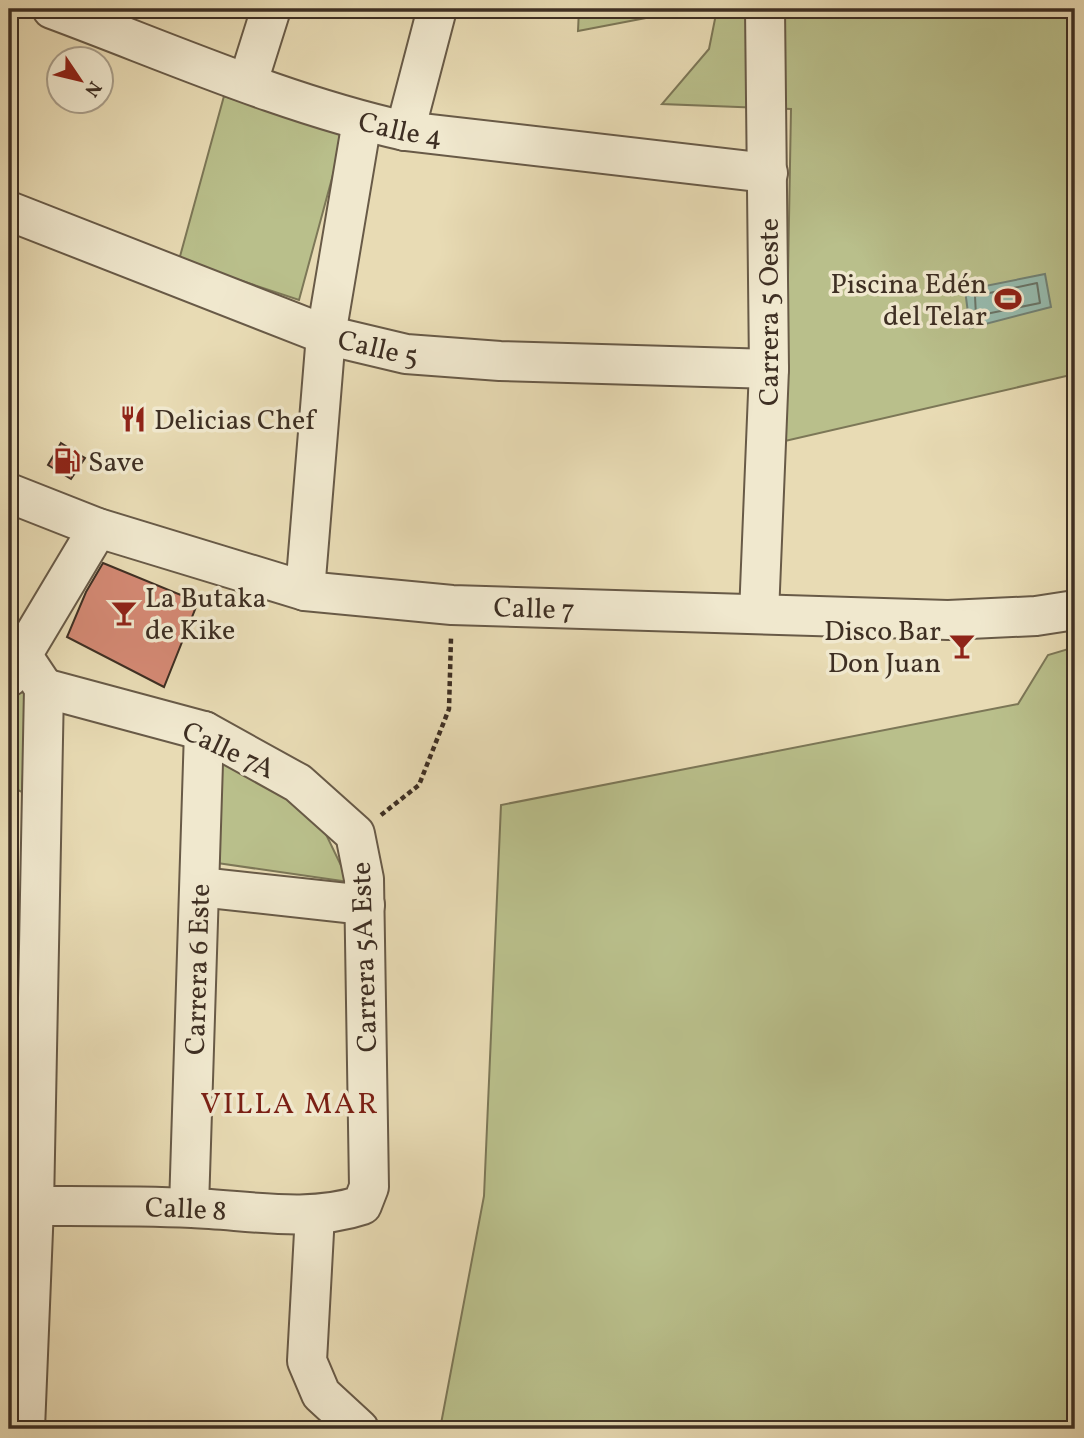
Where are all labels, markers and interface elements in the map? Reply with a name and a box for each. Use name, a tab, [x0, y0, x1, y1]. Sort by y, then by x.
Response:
north arrow	[46, 46, 116, 116]
text: N	[78, 75, 107, 102]
street label: Calle 4	[354, 103, 444, 157]
street label: Carrera 5 Oeste	[751, 218, 790, 406]
place label: Piscina Edén del Telar	[831, 266, 987, 337]
sports icon: Piscina Edén del Telar	[993, 284, 1023, 314]
street label: Calle 5	[333, 321, 419, 377]
place label: Delicias Chef	[154, 402, 317, 441]
restaurant icon: Delicias Chef	[118, 404, 148, 434]
place label: Save	[88, 444, 144, 483]
fuel station icon: Save	[52, 446, 82, 476]
place label: La Butaka de Kike	[145, 580, 266, 651]
street label: Calle 7	[493, 589, 576, 631]
bar icon: La Butaka de Kike	[109, 598, 139, 628]
place label: Disco Bar Don Juan	[824, 613, 941, 684]
bar icon: Disco Bar Don Juan	[947, 631, 977, 661]
street label: Calle 7A	[175, 713, 281, 790]
street label: Carrera 5A Este	[343, 861, 388, 1053]
street label: Carrera 6 Este	[177, 883, 221, 1056]
district label: VILLA MAR	[200, 1084, 380, 1126]
street label: Calle 8	[144, 1189, 228, 1232]

